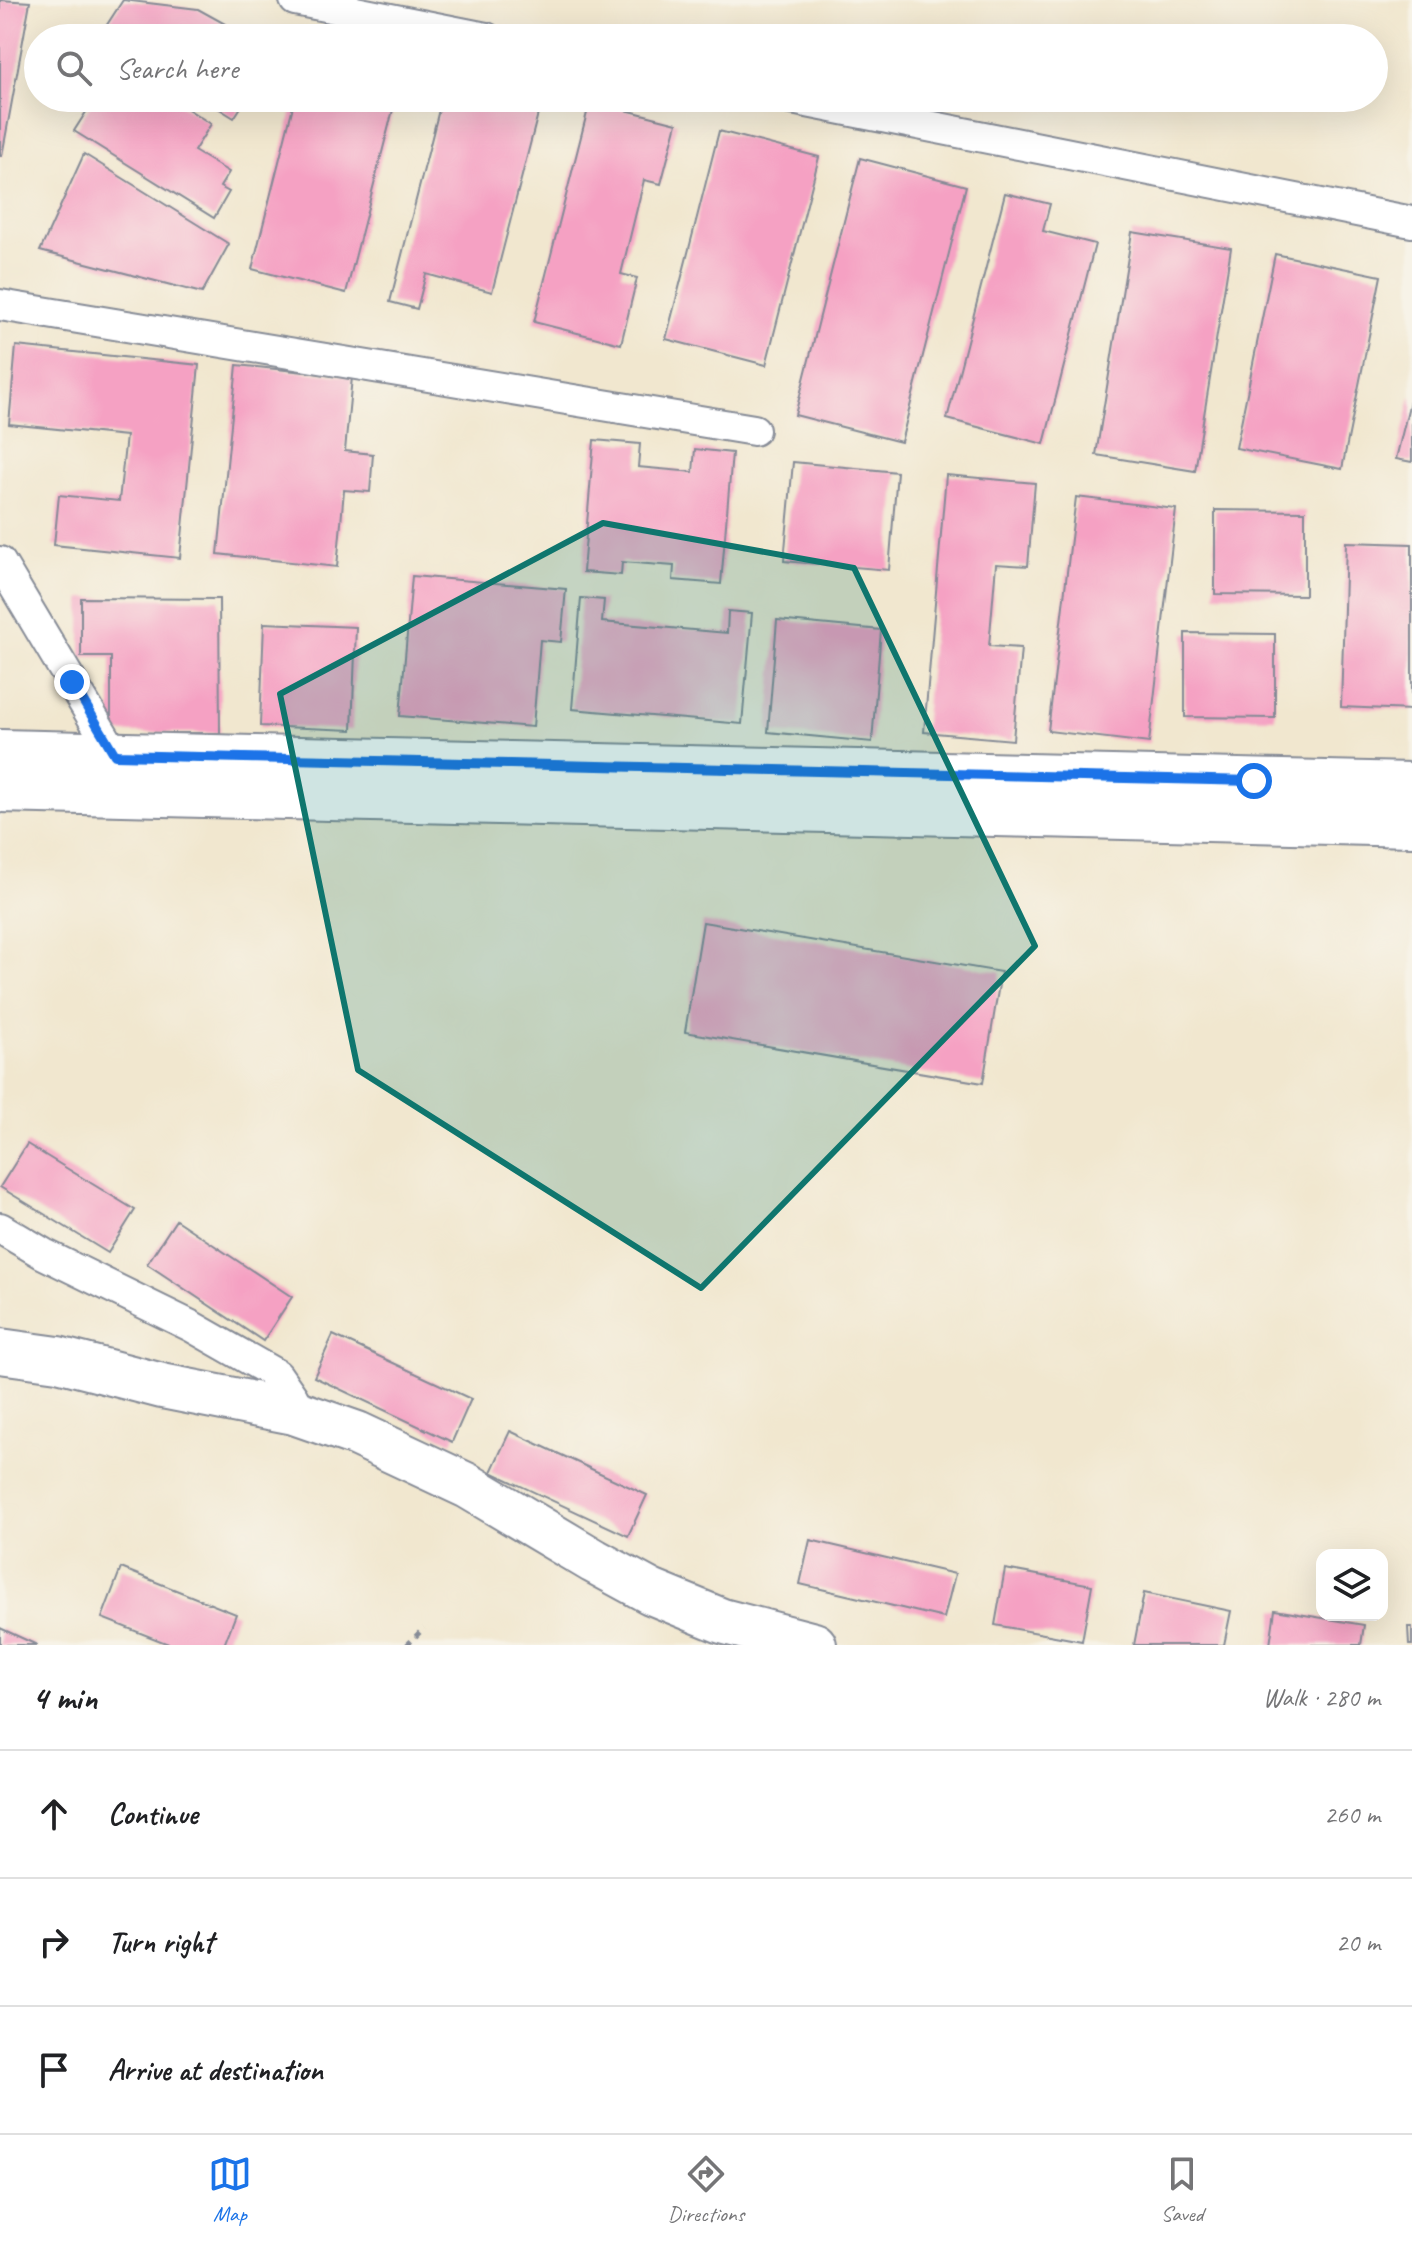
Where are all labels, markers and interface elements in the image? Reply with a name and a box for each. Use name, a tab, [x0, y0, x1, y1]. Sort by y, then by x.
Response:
search box	[24, 24, 1388, 112]
icon: search	[52, 46, 96, 90]
text: Search here	[116, 49, 238, 87]
route end	[54, 664, 90, 700]
route start	[1236, 763, 1272, 799]
map controls	[1316, 1549, 1388, 1621]
button: layers	[1316, 1549, 1388, 1621]
text: 4 min	[32, 1676, 97, 1719]
text: Walk · 280 m	[1263, 1681, 1380, 1714]
icon: ahead	[32, 1792, 76, 1836]
text: Continue	[108, 1795, 198, 1833]
text: 260 m	[1324, 1798, 1380, 1831]
icon: right	[32, 1920, 76, 1964]
text: Turn right	[108, 1923, 213, 1961]
text: 20 m	[1336, 1926, 1380, 1959]
icon: arrive	[32, 2048, 76, 2092]
text: Arrive at destination	[108, 2051, 323, 2089]
tab: Map	[208, 2152, 252, 2228]
tab: Directions	[668, 2152, 744, 2228]
tab: Saved	[1160, 2152, 1204, 2228]

